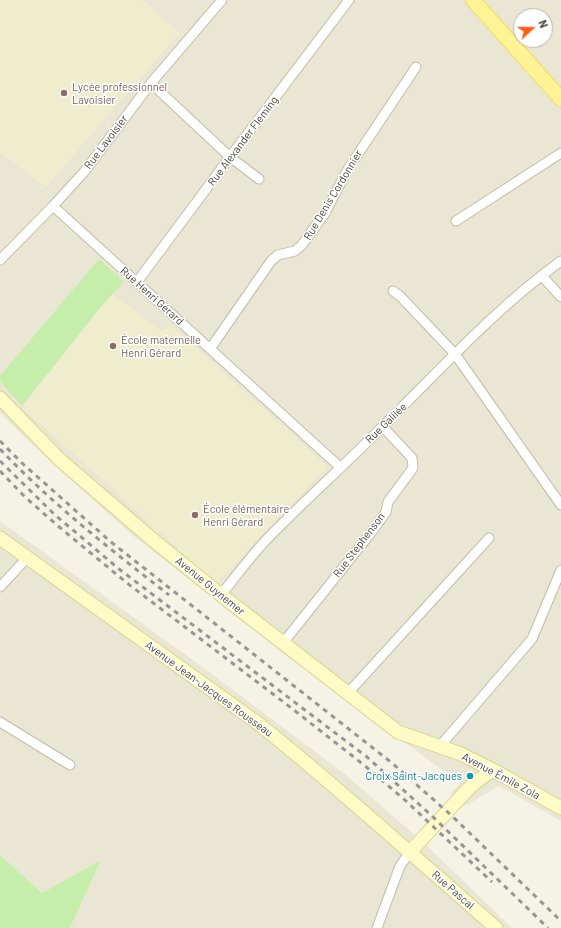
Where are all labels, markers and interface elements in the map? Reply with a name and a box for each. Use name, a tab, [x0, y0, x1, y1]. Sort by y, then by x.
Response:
north arrow	[513, 8, 553, 48]
text: N	[536, 18, 551, 30]
place label: Lycée professionnel Lavoisier	[72, 80, 167, 106]
marker: Lycée professionnel Lavoisier	[59, 88, 69, 98]
street label: Rue Alexander Fleming	[205, 94, 281, 188]
street label: Rue Lavoisier	[81, 112, 131, 172]
street label: Rue Denis Cordonnier	[301, 148, 365, 242]
street label: Rue Henri Gérard	[118, 264, 186, 328]
place label: École maternelle Henri Gérard	[121, 333, 201, 359]
marker: École maternelle Henri Gérard	[108, 341, 118, 351]
street label: Rue Galilée	[363, 400, 409, 446]
place label: École élémentaire Henri Gérard	[203, 502, 289, 528]
marker: École élémentaire Henri Gérard	[190, 510, 200, 520]
street label: Rue Stephenson	[330, 510, 388, 580]
street label: Avenue Guynemer	[173, 554, 247, 618]
street label: Avenue Jean-Jacques Rousseau	[143, 638, 275, 740]
street label: Avenue Émile Zola	[460, 750, 542, 802]
place label: Croix Saint-Jacques	[365, 769, 462, 783]
marker: Croix Saint-Jacques	[465, 771, 475, 781]
street label: Rue Pascal	[429, 868, 477, 912]

